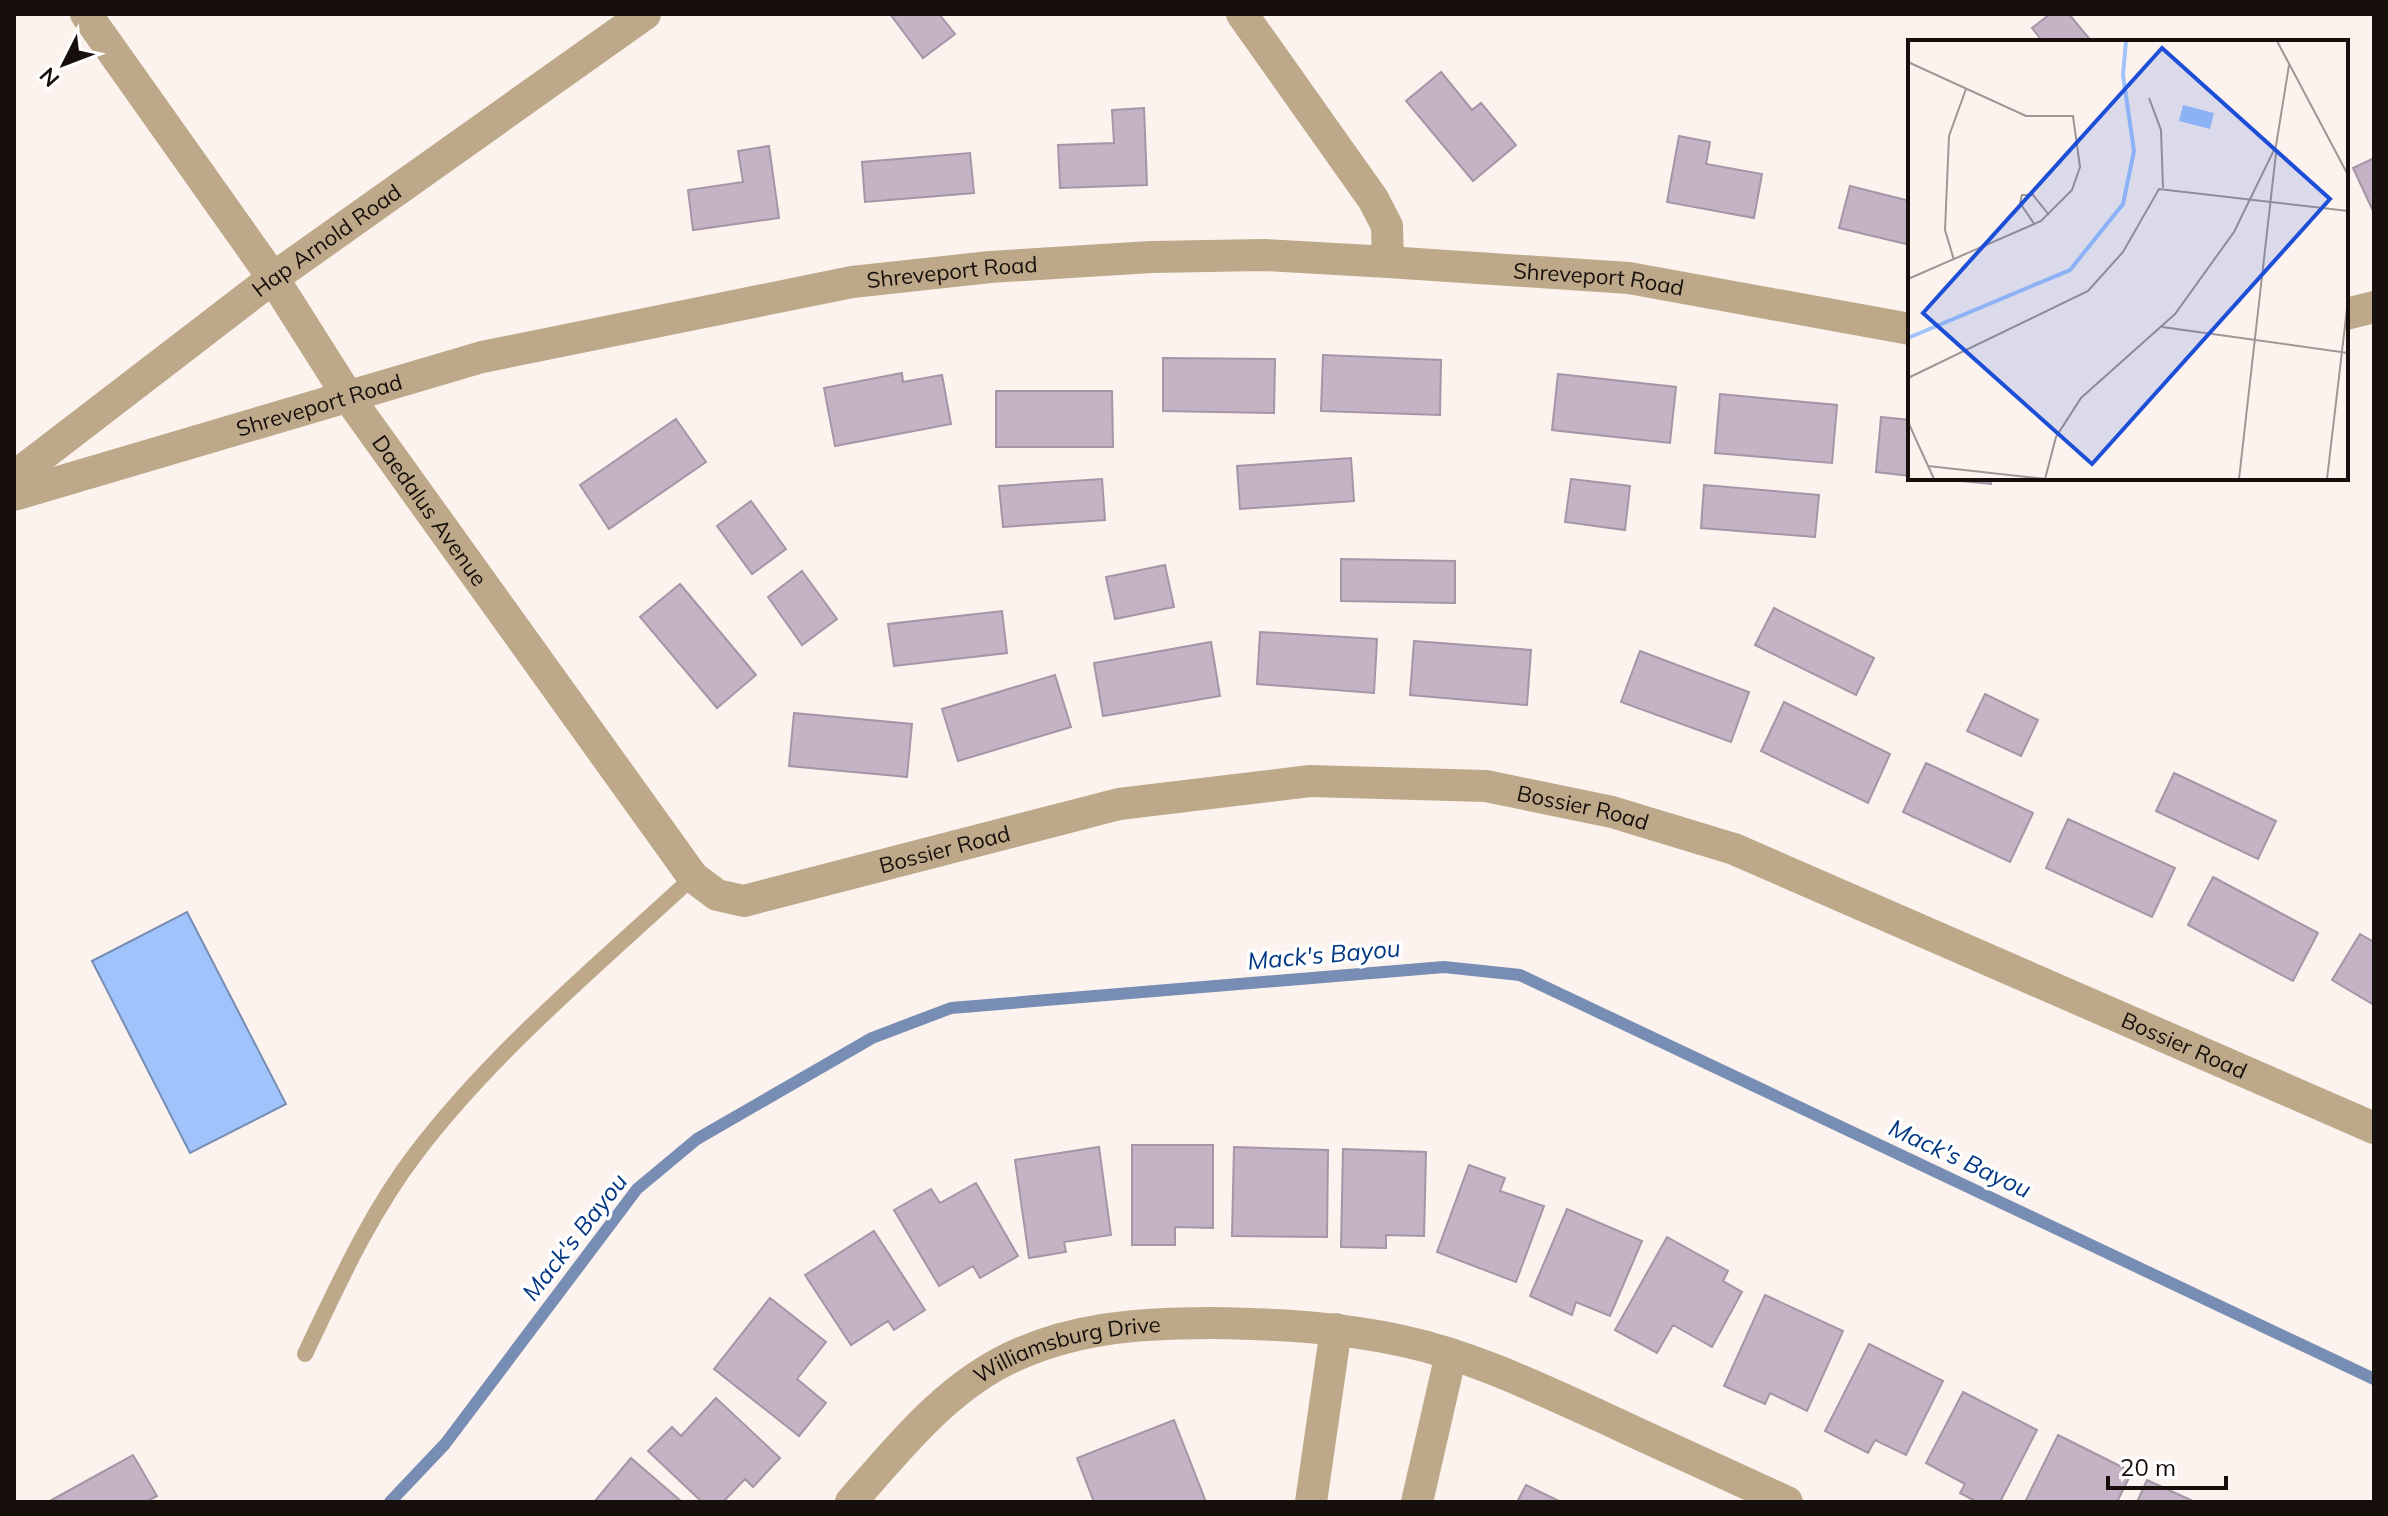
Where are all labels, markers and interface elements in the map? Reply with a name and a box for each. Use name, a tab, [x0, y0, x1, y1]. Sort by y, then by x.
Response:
north arrow	[24, 24, 104, 104]
inset map	[1908, 40, 2348, 480]
text: N	[33, 62, 65, 93]
street label: Hap Arnold Road	[246, 178, 407, 303]
street label: Shreveport Road	[865, 250, 1038, 294]
street label: Shreveport Road	[1512, 256, 1686, 302]
street label: Shreveport Road	[233, 367, 405, 443]
street label: Daedalus Avenue	[366, 429, 493, 591]
street label: Bossier Road	[1515, 779, 1652, 836]
street label: Bossier Road	[876, 819, 1013, 880]
water label: Mack's Bayou	[1246, 932, 1402, 976]
street label: Bossier Road	[2117, 1006, 2251, 1085]
water label: Mack's Bayou	[1885, 1112, 2036, 1204]
water label: Mack's Bayou	[515, 1167, 633, 1306]
street label: Williamsburg Drive	[968, 1310, 1161, 1389]
scale bar	[2108, 1440, 2226, 1490]
text: 20 m	[2120, 1452, 2176, 1482]

